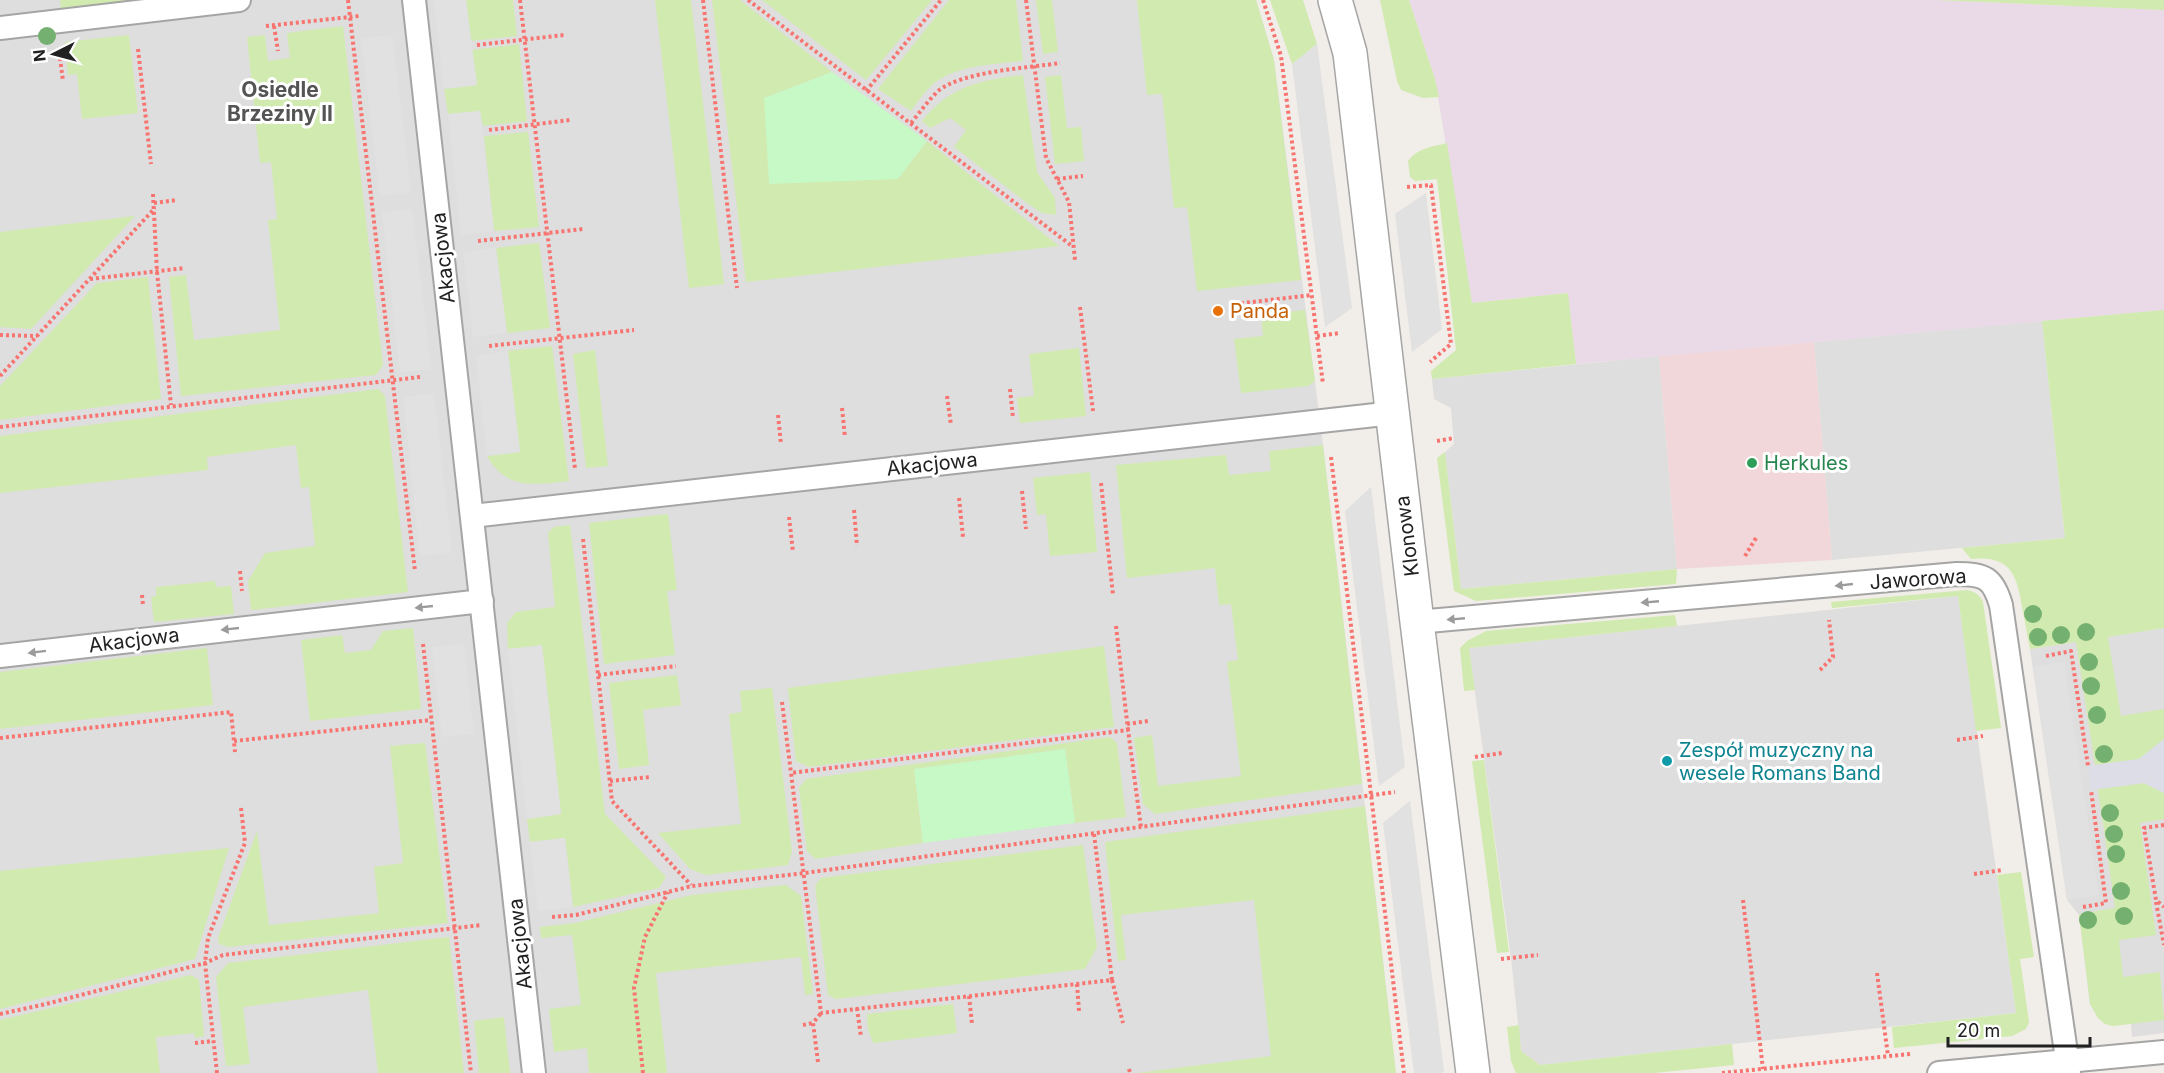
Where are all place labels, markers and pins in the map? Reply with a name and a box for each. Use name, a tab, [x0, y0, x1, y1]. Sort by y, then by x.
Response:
place label: Panda	[1230, 299, 1289, 323]
marker: Panda	[1211, 304, 1225, 318]
place label: Herkules	[1764, 451, 1848, 475]
marker: Herkules	[1745, 456, 1759, 470]
place label: Zespół muzyczny na wesele Romans Band	[1679, 738, 1881, 785]
marker: Zespół muzyczny na wesele Romans Band	[1660, 754, 1674, 768]

